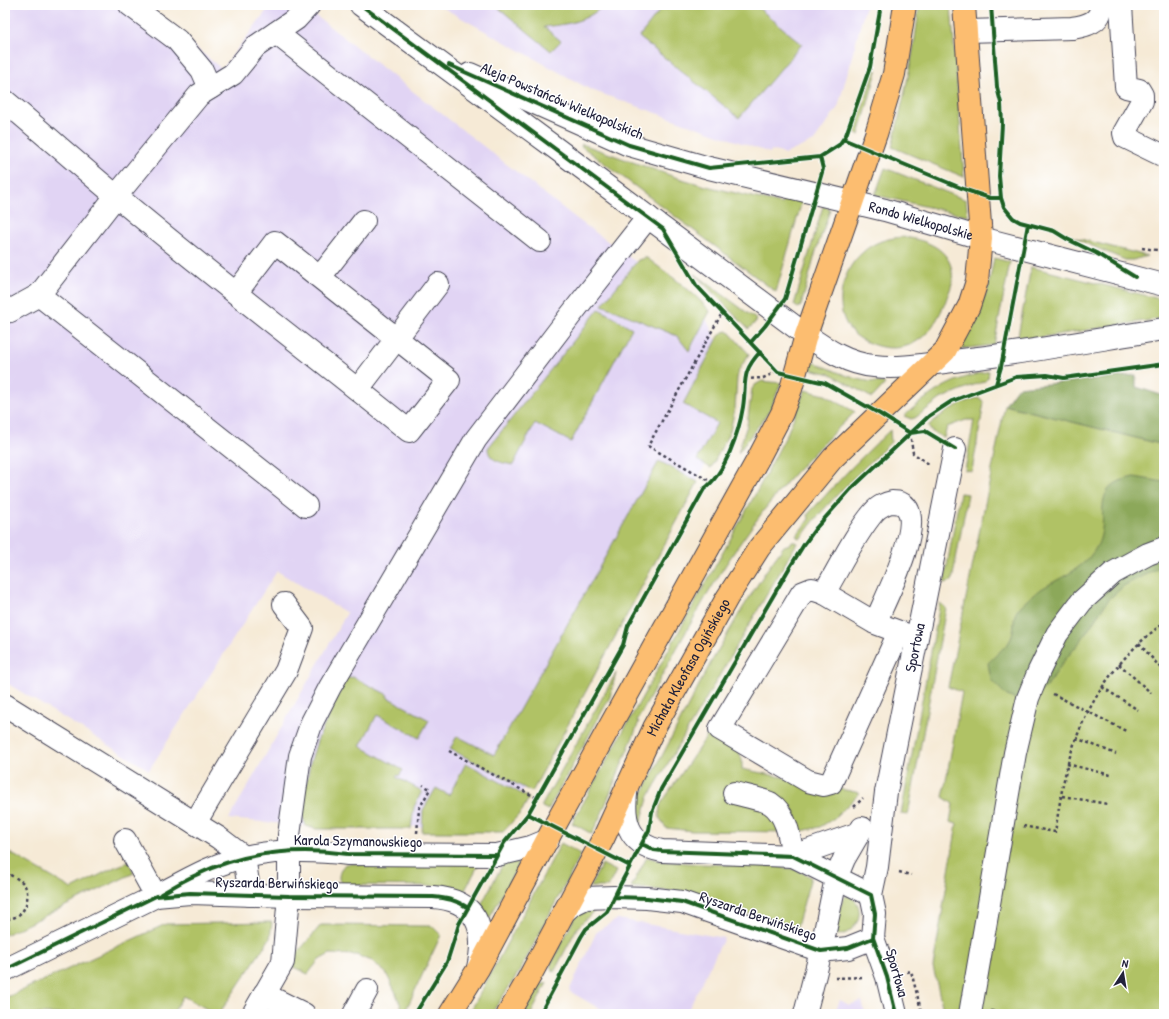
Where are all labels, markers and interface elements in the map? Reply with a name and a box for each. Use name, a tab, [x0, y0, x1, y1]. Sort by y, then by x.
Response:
street label: Aleja Powstańców Wielkopolskich	[478, 57, 647, 144]
street label: Rondo Wielkopolskie	[867, 196, 976, 245]
street label: Michała Kleofasa Ogińskiego	[641, 594, 735, 739]
street label: Sportowa	[899, 621, 930, 674]
street label: Karola Szymanowskiego	[294, 829, 422, 852]
street label: Ryszarda Berwińskiego	[215, 871, 339, 894]
street label: Ryszarda Berwińskiego	[697, 886, 820, 945]
street label: Sportowa	[881, 946, 914, 999]
north arrow	[1103, 953, 1143, 993]
text: N	[1121, 956, 1130, 971]

